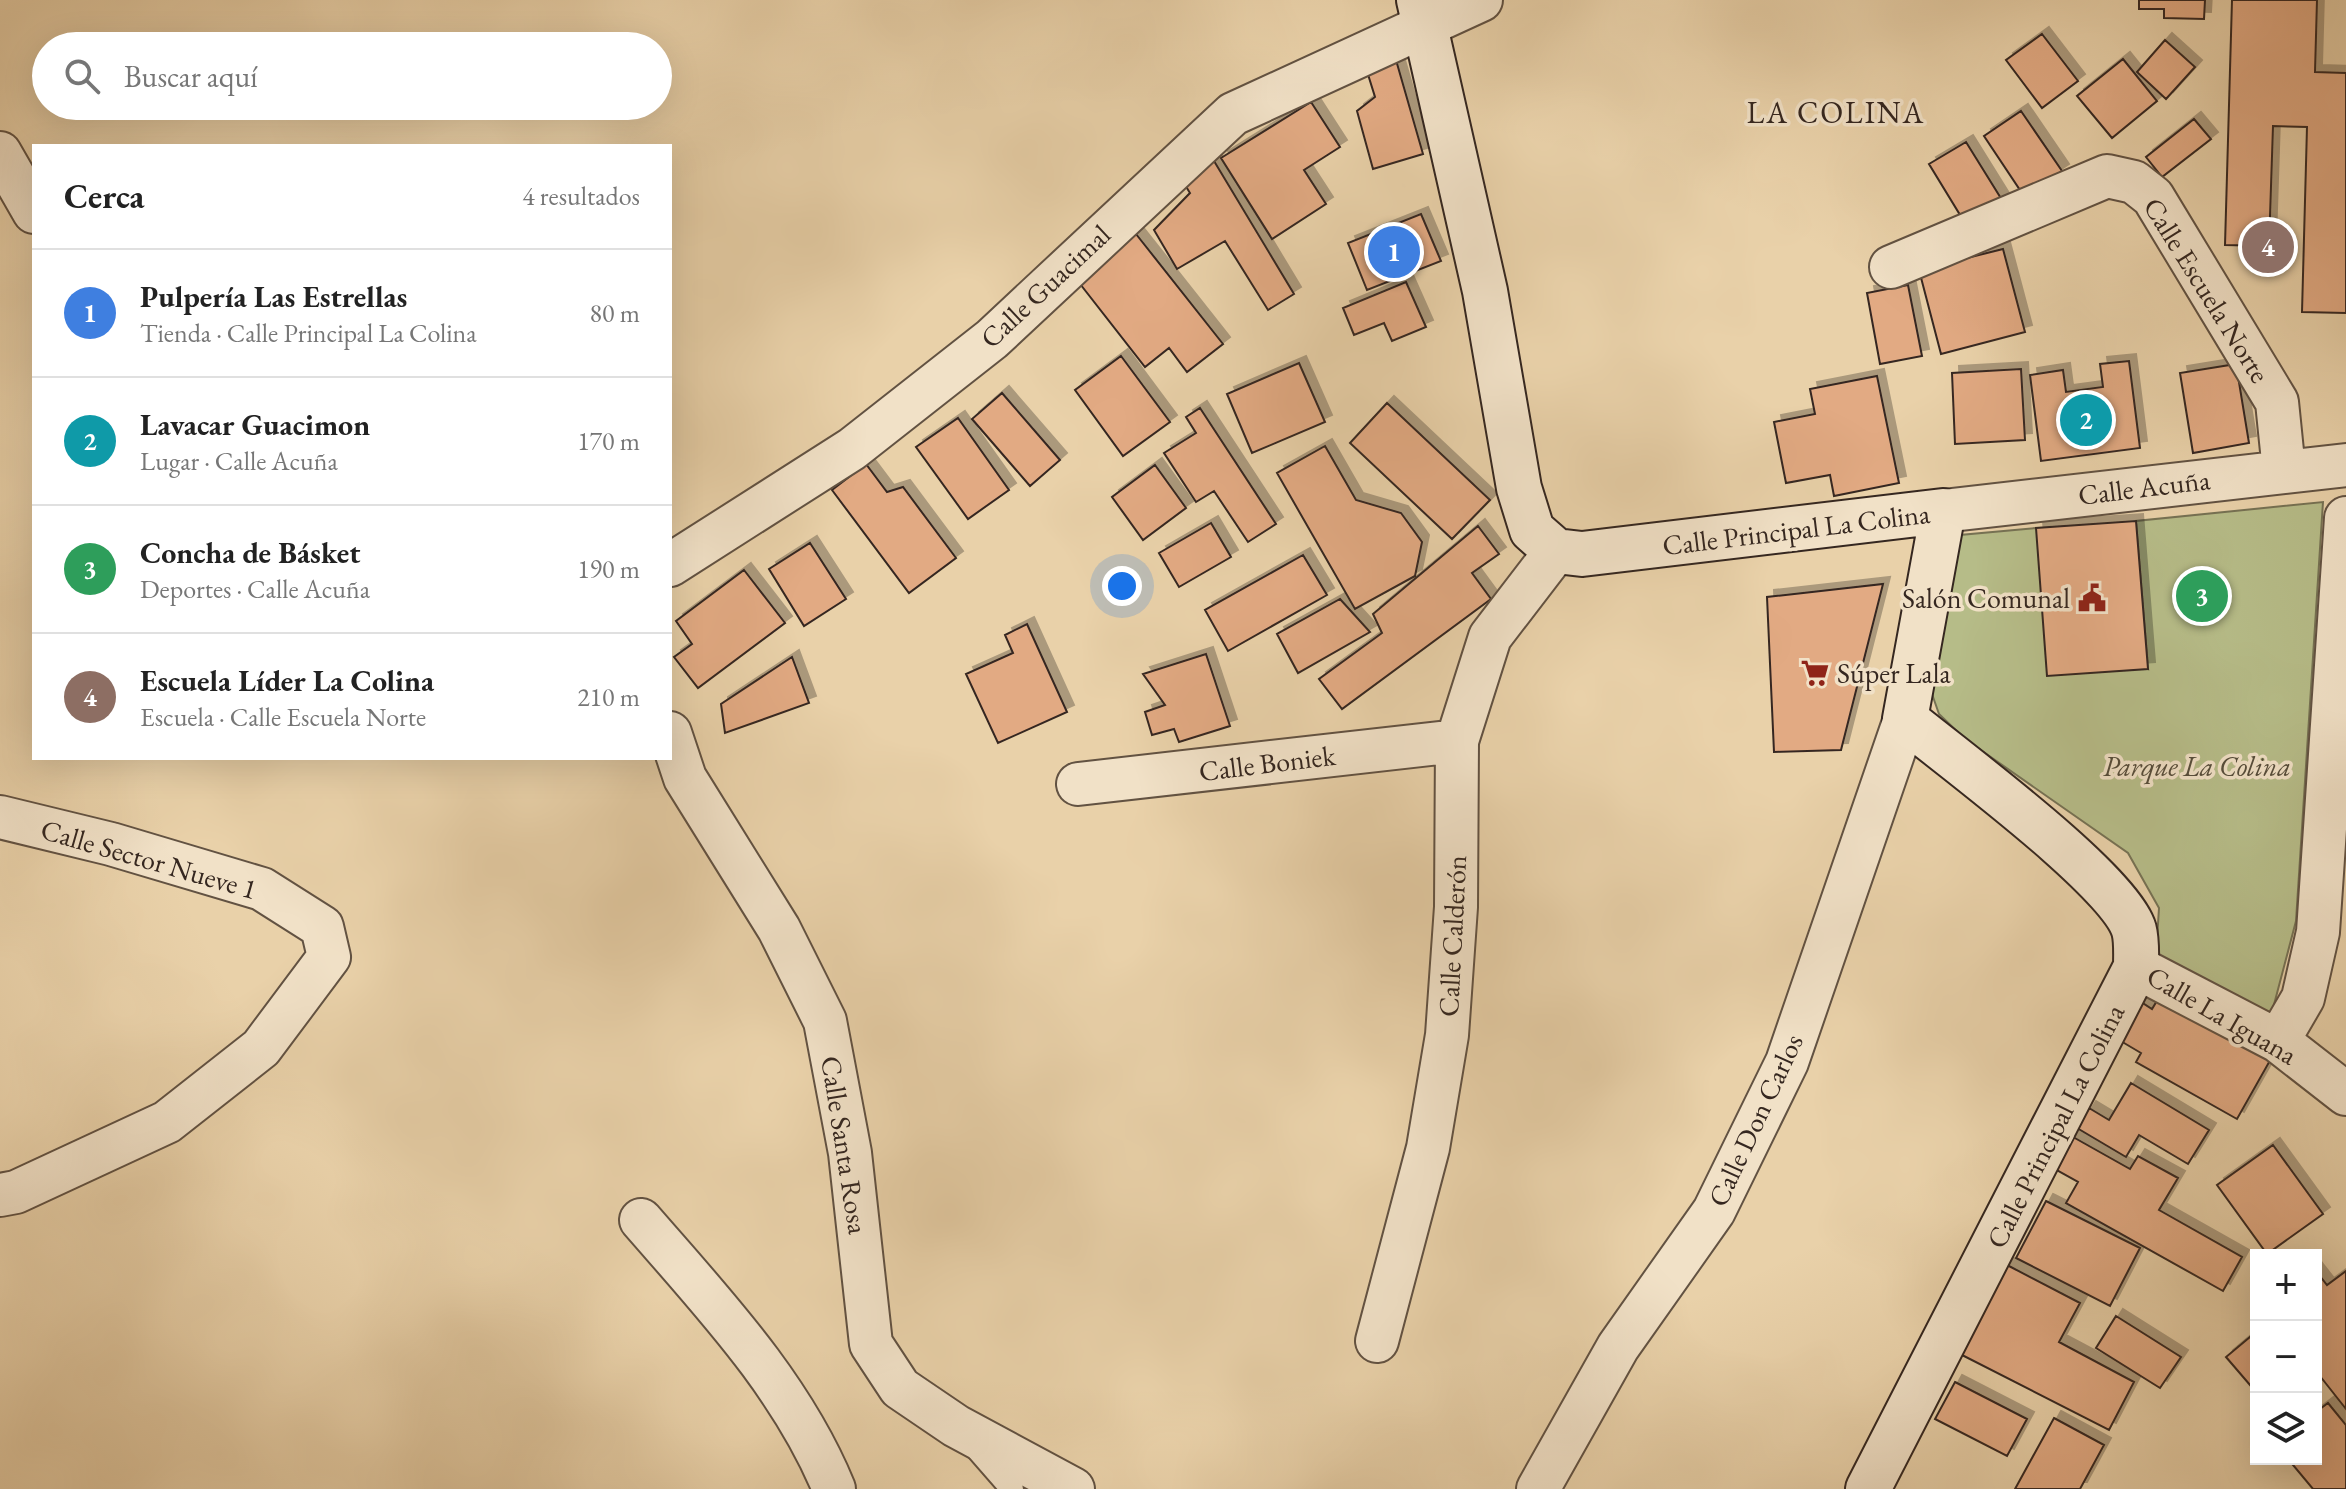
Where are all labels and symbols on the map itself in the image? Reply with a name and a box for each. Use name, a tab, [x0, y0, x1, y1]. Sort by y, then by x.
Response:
district label: LA COLINA	[1747, 93, 1925, 132]
street label: Calle Escuela Norte	[2136, 191, 2278, 389]
street label: Calle Guacimal	[972, 216, 1118, 356]
pin: 4	[2242, 217, 2294, 277]
pin: 1	[1368, 222, 1420, 282]
pin: 2	[2060, 390, 2112, 450]
street label: Calle Acuña	[2076, 461, 2213, 513]
street label: Calle Principal La Colina	[1660, 495, 1933, 563]
your location	[1102, 566, 1142, 606]
pin: 3	[2176, 566, 2228, 626]
place label: Salón Comunal	[1902, 580, 2070, 616]
public building icon: Salón Comunal	[2077, 583, 2107, 613]
place label: Súper Lala	[1837, 655, 1951, 691]
supermarket icon: Súper Lala	[1800, 658, 1830, 688]
street label: Calle Boniek	[1197, 737, 1338, 789]
park label: Parque La Colina	[2103, 748, 2291, 785]
street label: Calle Sector Nueve 1	[37, 811, 261, 907]
street label: Calle Calderón	[1430, 854, 1474, 1018]
street label: Calle La Iguana	[2140, 957, 2304, 1073]
street label: Calle Principal La Colina	[1978, 997, 2133, 1254]
street label: Calle Don Carlos	[1699, 1028, 1811, 1212]
street label: Calle Santa Rosa	[813, 1053, 877, 1237]

